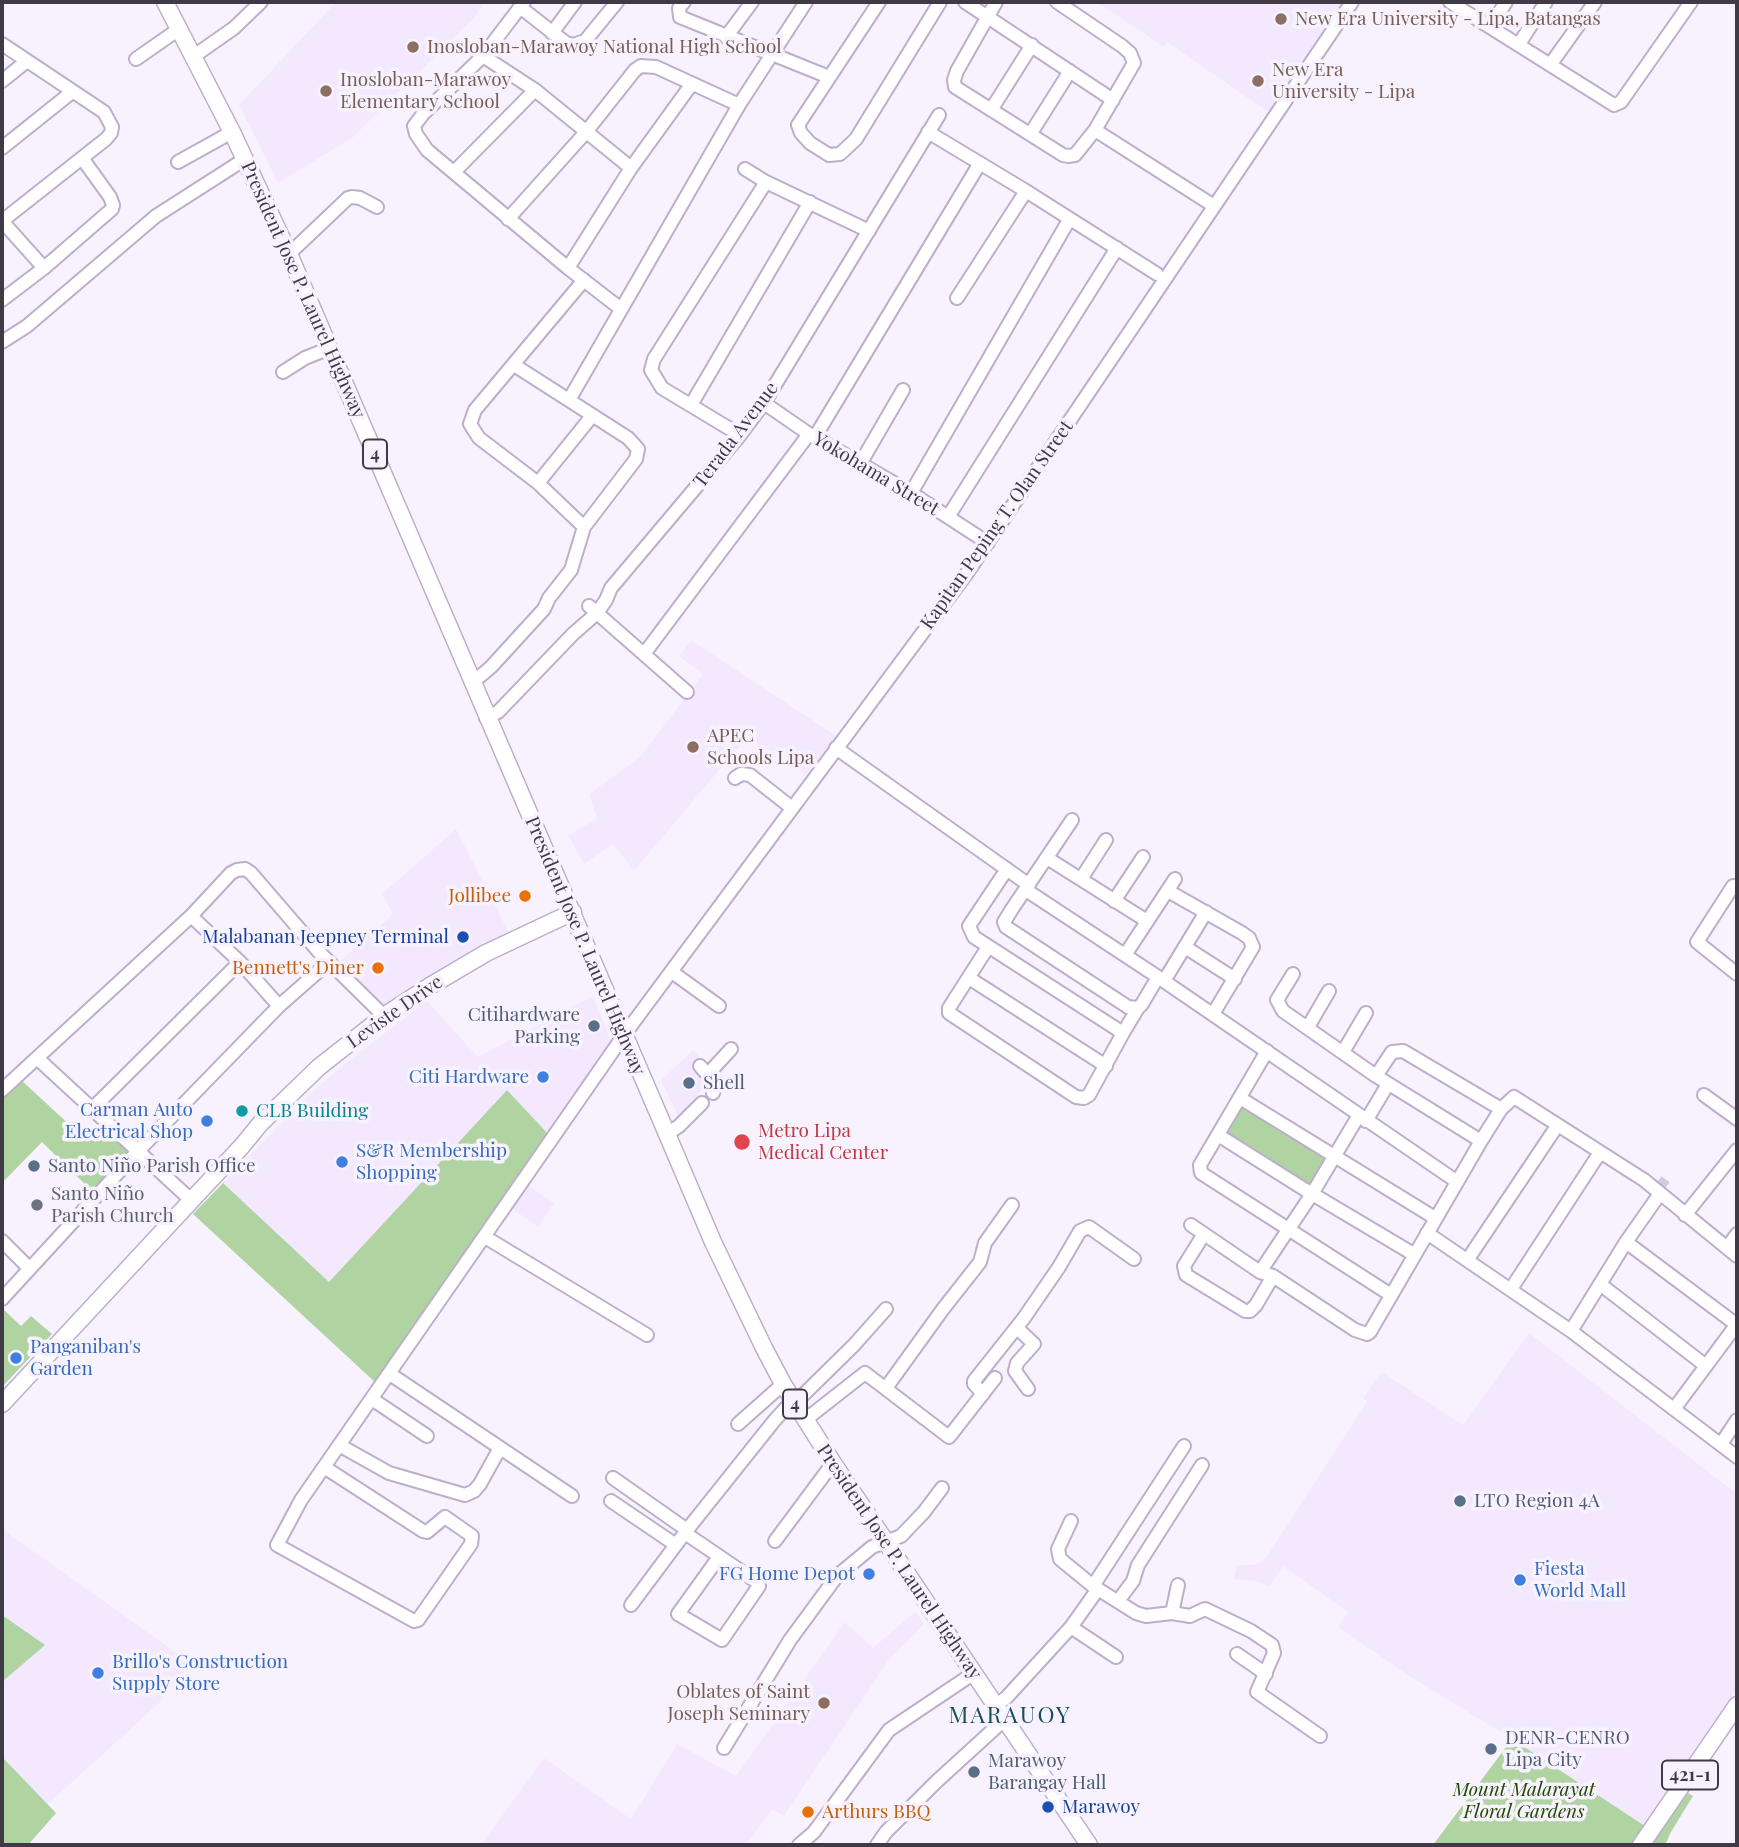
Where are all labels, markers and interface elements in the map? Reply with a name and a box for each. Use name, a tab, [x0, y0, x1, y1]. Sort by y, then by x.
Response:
place label: New Era University - Lipa, Batangas	[1295, 8, 1601, 30]
marker: New Era University - Lipa, Batangas	[1273, 11, 1289, 27]
place label: Inosloban-Marawoy National High School	[427, 36, 782, 58]
marker: Inosloban-Marawoy National High School	[405, 39, 421, 55]
place label: New Era University - Lipa	[1272, 59, 1415, 103]
place label: Inosloban-Marawoy Elementary School	[340, 69, 511, 113]
marker: New Era University - Lipa	[1250, 73, 1266, 89]
marker: Inosloban-Marawoy Elementary School	[318, 83, 334, 99]
street label: President Jose P. Laurel Highway	[236, 158, 370, 422]
street label: Terada Avenue	[689, 378, 783, 492]
street label: Kapitan Peping T. Olan Street	[916, 416, 1078, 634]
street label: Yokohama Street	[809, 427, 943, 521]
road number: 4	[363, 440, 387, 468]
place label: APEC Schools Lipa	[707, 725, 814, 769]
marker: APEC Schools Lipa	[685, 739, 701, 755]
street label: President Jose P. Laurel Highway	[520, 813, 650, 1079]
place label: Jollibee	[449, 885, 511, 907]
marker: Jollibee	[517, 888, 533, 904]
place label: Malabanan Jeepney Terminal	[202, 926, 449, 948]
marker: Malabanan Jeepney Terminal	[455, 929, 471, 945]
place label: Bennett's Diner	[232, 957, 364, 979]
marker: Bennett's Diner	[370, 960, 386, 976]
street label: Leviste Drive	[343, 971, 447, 1053]
place label: Citihardware Parking	[468, 1004, 580, 1048]
marker: Citihardware Parking	[586, 1018, 602, 1034]
place label: Citi Hardware	[409, 1066, 529, 1088]
marker: Citi Hardware	[535, 1069, 551, 1085]
place label: Shell	[703, 1072, 745, 1094]
marker: Shell	[681, 1075, 697, 1091]
place label: Carman Auto Electrical Shop	[65, 1099, 193, 1143]
place label: CLB Building	[256, 1100, 368, 1122]
marker: CLB Building	[234, 1103, 250, 1119]
marker: Carman Auto Electrical Shop	[199, 1113, 215, 1129]
place label: Metro Lipa Medical Center	[758, 1120, 888, 1164]
marker: Metro Lipa Medical Center	[732, 1132, 752, 1152]
place label: S&R Membership Shopping	[356, 1140, 507, 1184]
marker: S&R Membership Shopping	[334, 1154, 350, 1170]
place label: Santo Niño Parish Office	[48, 1155, 256, 1177]
marker: Santo Niño Parish Office	[26, 1158, 42, 1174]
place label: Santo Niño Parish Church	[51, 1183, 174, 1227]
marker: Santo Niño Parish Church	[29, 1197, 45, 1213]
place label: Panganiban's Garden	[30, 1336, 141, 1380]
marker: Panganiban's Garden	[8, 1350, 24, 1366]
road number: 4	[783, 1390, 807, 1419]
street label: President Jose P. Laurel Highway	[812, 1440, 986, 1684]
place label: LTO Region 4A	[1474, 1490, 1600, 1512]
marker: LTO Region 4A	[1452, 1493, 1468, 1509]
place label: Fiesta World Mall	[1534, 1558, 1626, 1602]
place label: FG Home Depot	[719, 1563, 855, 1585]
marker: FG Home Depot	[861, 1566, 877, 1582]
marker: Fiesta World Mall	[1512, 1572, 1528, 1588]
place label: Brillo's Construction Supply Store	[112, 1651, 288, 1695]
marker: Brillo's Construction Supply Store	[90, 1665, 106, 1681]
place label: Oblates of Saint Joseph Seminary	[668, 1681, 810, 1725]
marker: Oblates of Saint Joseph Seminary	[816, 1695, 832, 1711]
district label: MARAUOY	[949, 1702, 1071, 1730]
place label: DENR-CENRO Lipa City	[1505, 1727, 1630, 1771]
marker: DENR-CENRO Lipa City	[1483, 1741, 1499, 1757]
place label: Marawoy Barangay Hall	[988, 1750, 1106, 1794]
road number: 421-1	[1662, 1760, 1718, 1790]
marker: Marawoy Barangay Hall	[966, 1764, 982, 1780]
park label: Mount Malarayat Floral Gardens	[1453, 1779, 1595, 1823]
place label: Marawoy	[1062, 1796, 1140, 1818]
marker: Marawoy	[1040, 1799, 1056, 1815]
place label: Arthurs BBQ	[822, 1801, 931, 1823]
marker: Arthurs BBQ	[800, 1804, 816, 1820]

